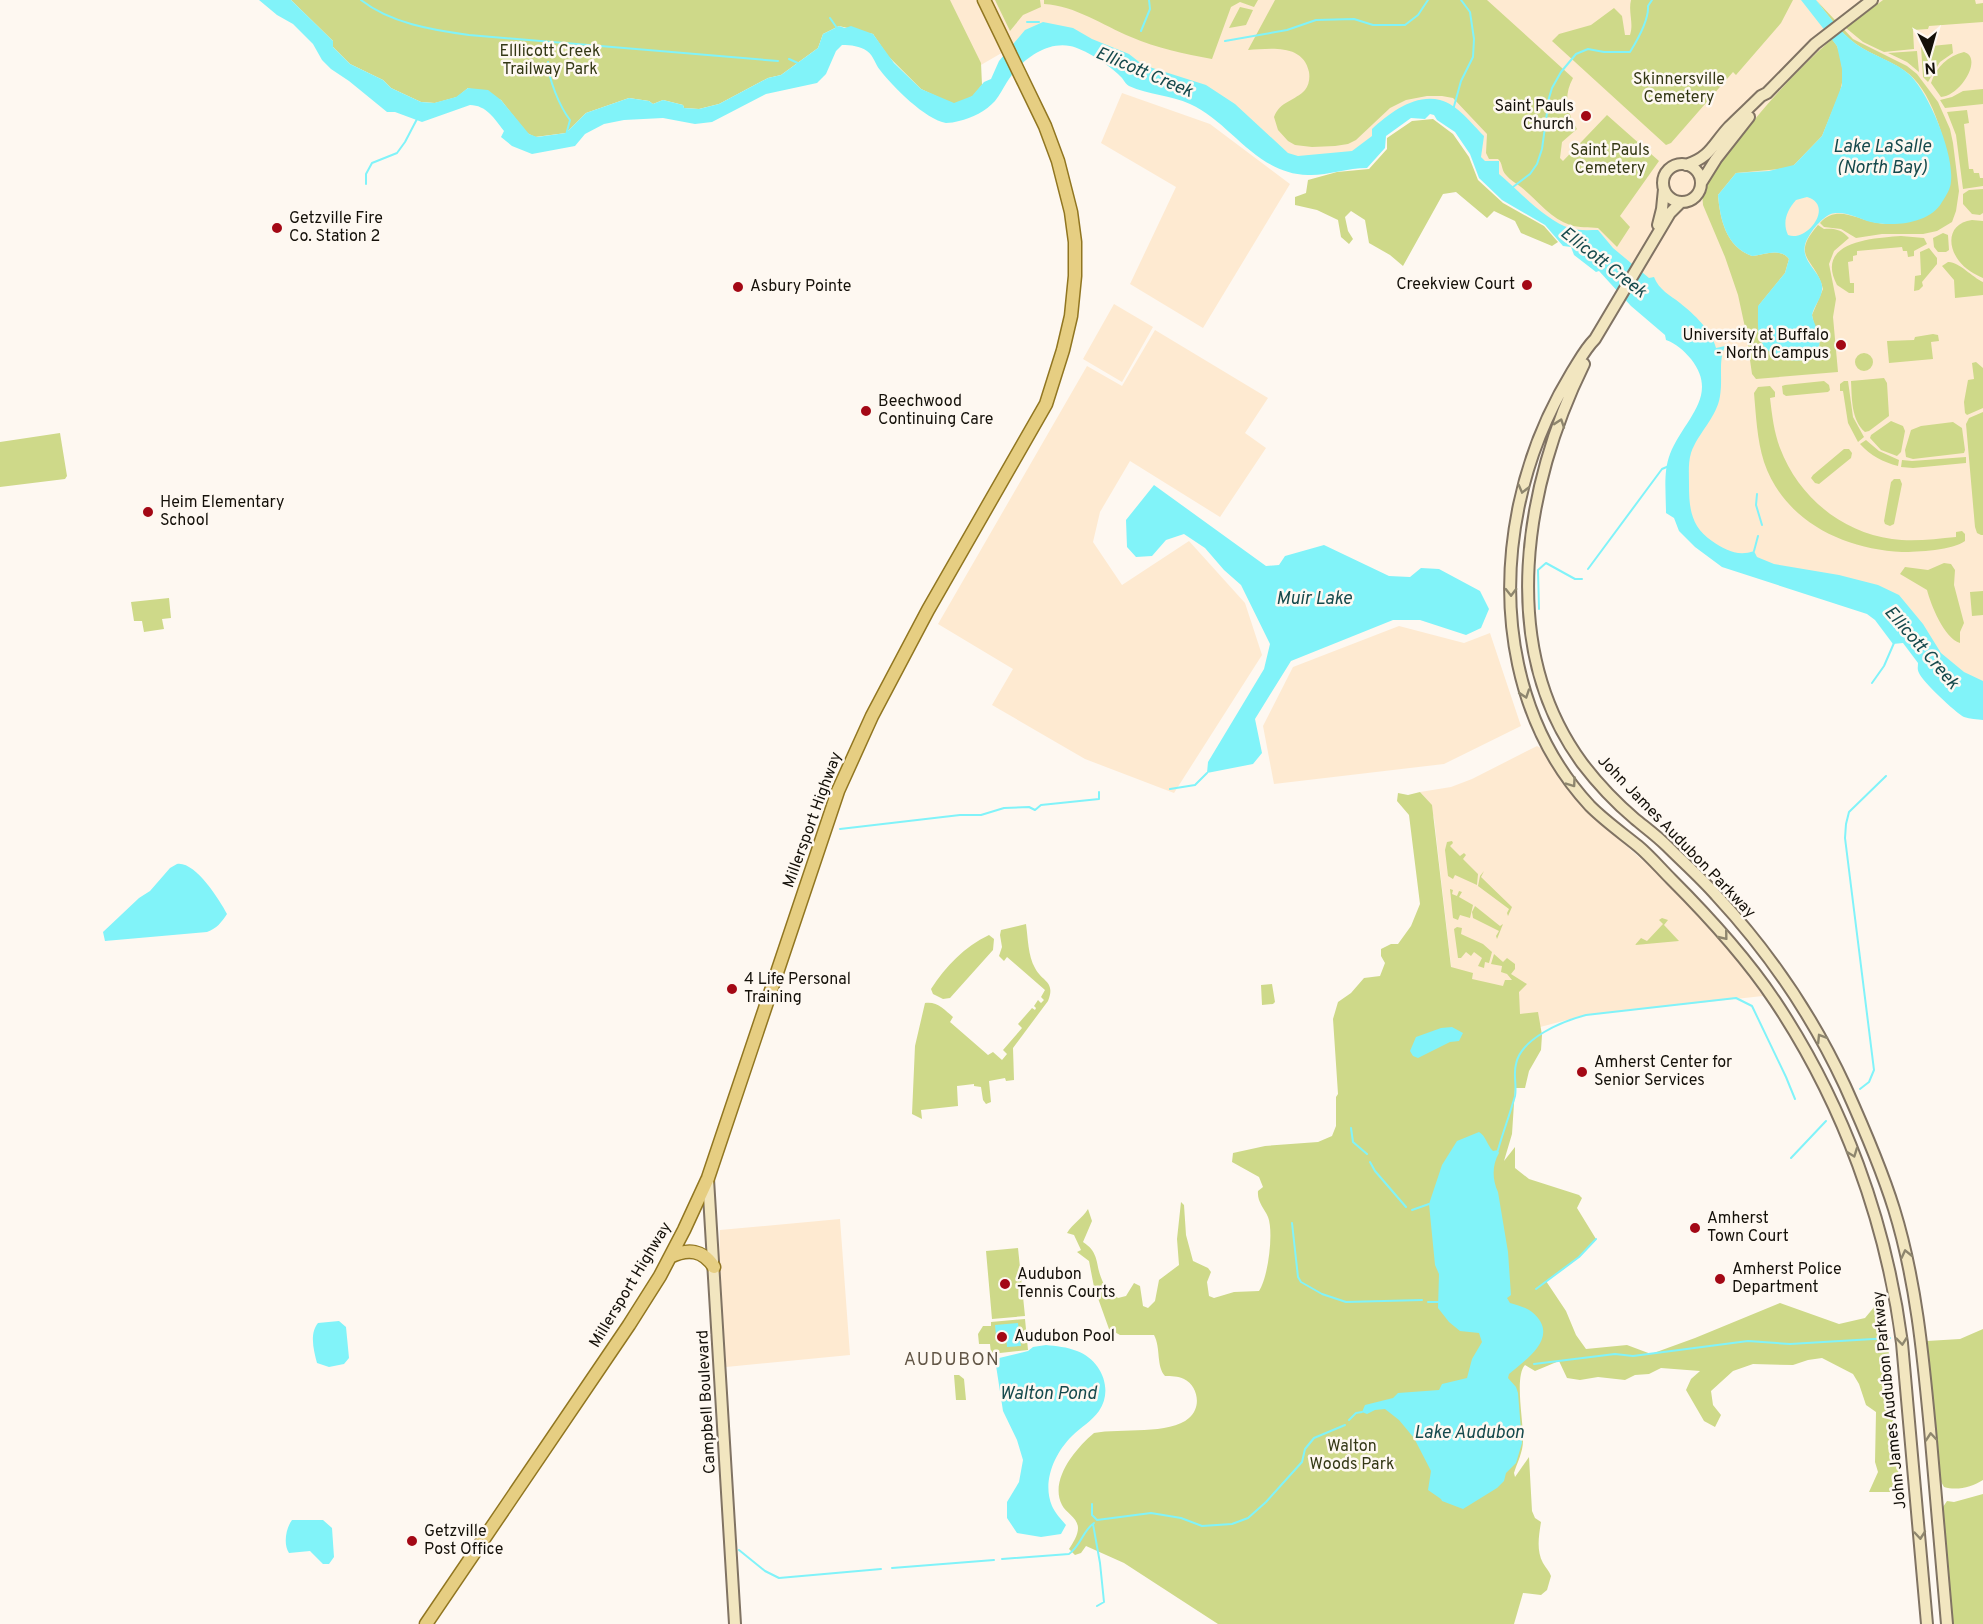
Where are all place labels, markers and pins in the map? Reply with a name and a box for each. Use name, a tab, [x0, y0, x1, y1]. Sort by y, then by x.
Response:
place label: Saint Pauls Church	[1494, 97, 1574, 135]
marker: Saint Pauls Church	[1579, 109, 1593, 123]
place label: Getzville Fire Co. Station 2	[289, 209, 383, 247]
marker: Getzville Fire Co. Station 2	[270, 221, 284, 235]
place label: Creekview Court	[1396, 275, 1515, 295]
place label: Asbury Pointe	[750, 277, 851, 297]
marker: Creekview Court	[1520, 278, 1534, 292]
marker: Asbury Pointe	[731, 280, 745, 294]
place label: University at Buffalo - North Campus	[1683, 326, 1829, 364]
marker: University at Buffalo - North Campus	[1834, 338, 1848, 352]
place label: Beechwood Continuing Care	[878, 392, 993, 430]
marker: Beechwood Continuing Care	[859, 404, 873, 418]
place label: Heim Elementary School	[160, 493, 284, 531]
marker: Heim Elementary School	[141, 505, 155, 519]
place label: 4 Life Personal Training	[744, 970, 851, 1008]
marker: 4 Life Personal Training	[725, 982, 739, 996]
place label: Amherst Center for Senior Services	[1594, 1053, 1732, 1091]
marker: Amherst Center for Senior Services	[1575, 1065, 1589, 1079]
place label: Amherst Town Court	[1707, 1209, 1789, 1247]
marker: Amherst Town Court	[1688, 1221, 1702, 1235]
place label: Amherst Police Department	[1732, 1260, 1842, 1298]
place label: Audubon Tennis Courts	[1017, 1265, 1116, 1303]
marker: Amherst Police Department	[1713, 1272, 1727, 1286]
marker: Audubon Tennis Courts	[998, 1277, 1012, 1291]
place label: Audubon Pool	[1014, 1327, 1115, 1347]
marker: Audubon Pool	[995, 1330, 1009, 1344]
place label: Getzville Post Office	[424, 1522, 503, 1560]
marker: Getzville Post Office	[405, 1534, 419, 1548]

